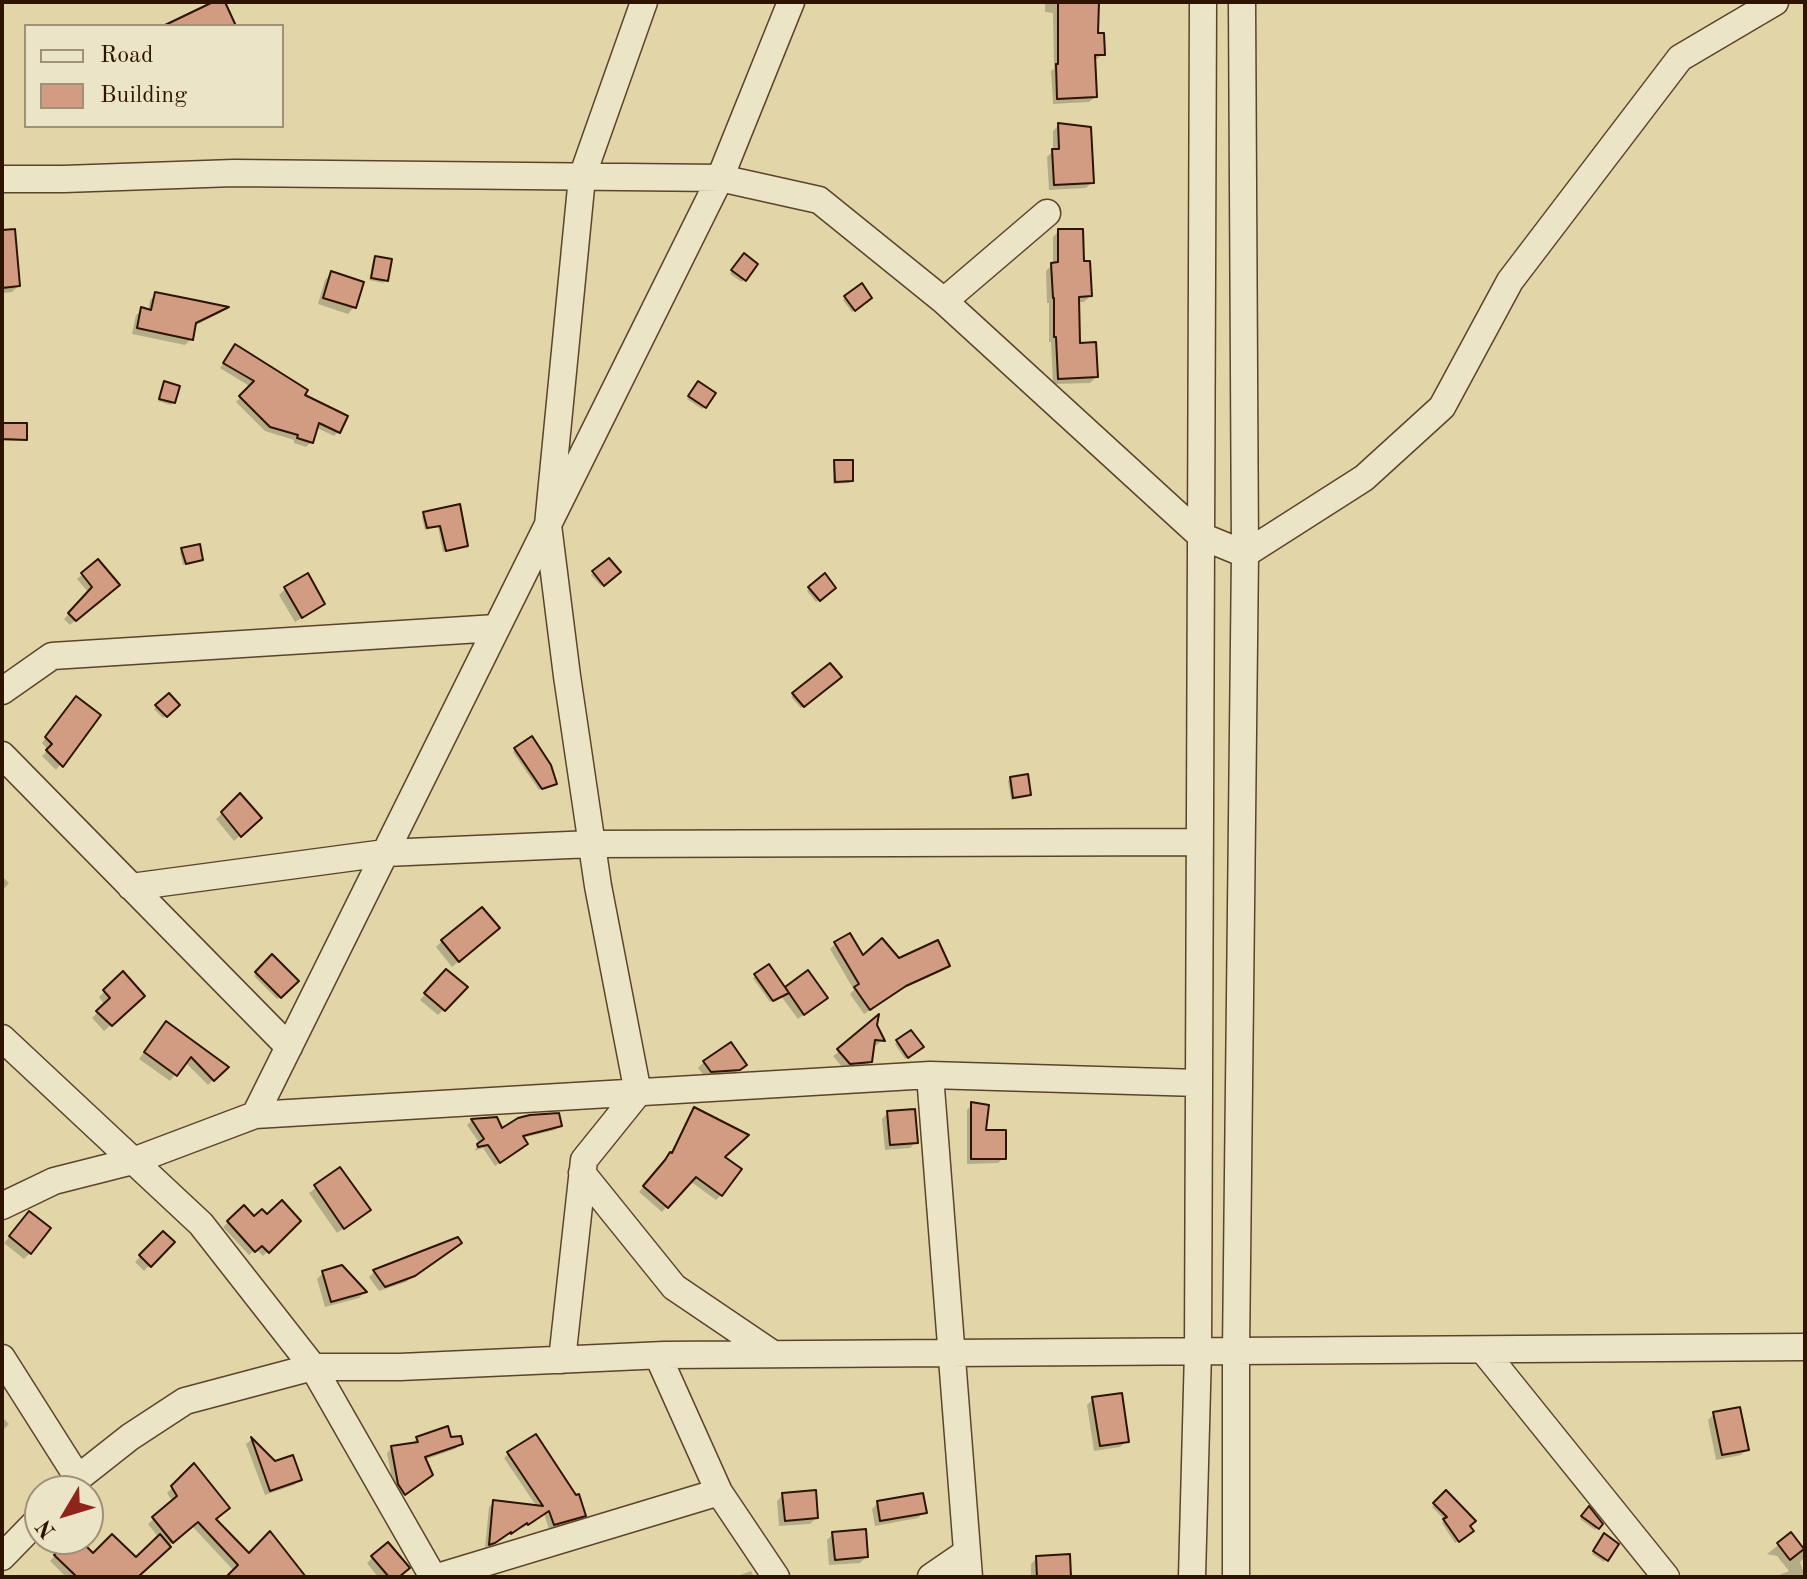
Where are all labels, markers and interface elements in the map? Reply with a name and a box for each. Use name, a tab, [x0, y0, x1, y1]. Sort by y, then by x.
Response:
legend	[24, 24, 284, 128]
text: Road	[100, 44, 153, 68]
text: Building	[100, 84, 187, 108]
north arrow	[24, 1475, 104, 1555]
text: N	[33, 1515, 61, 1542]

